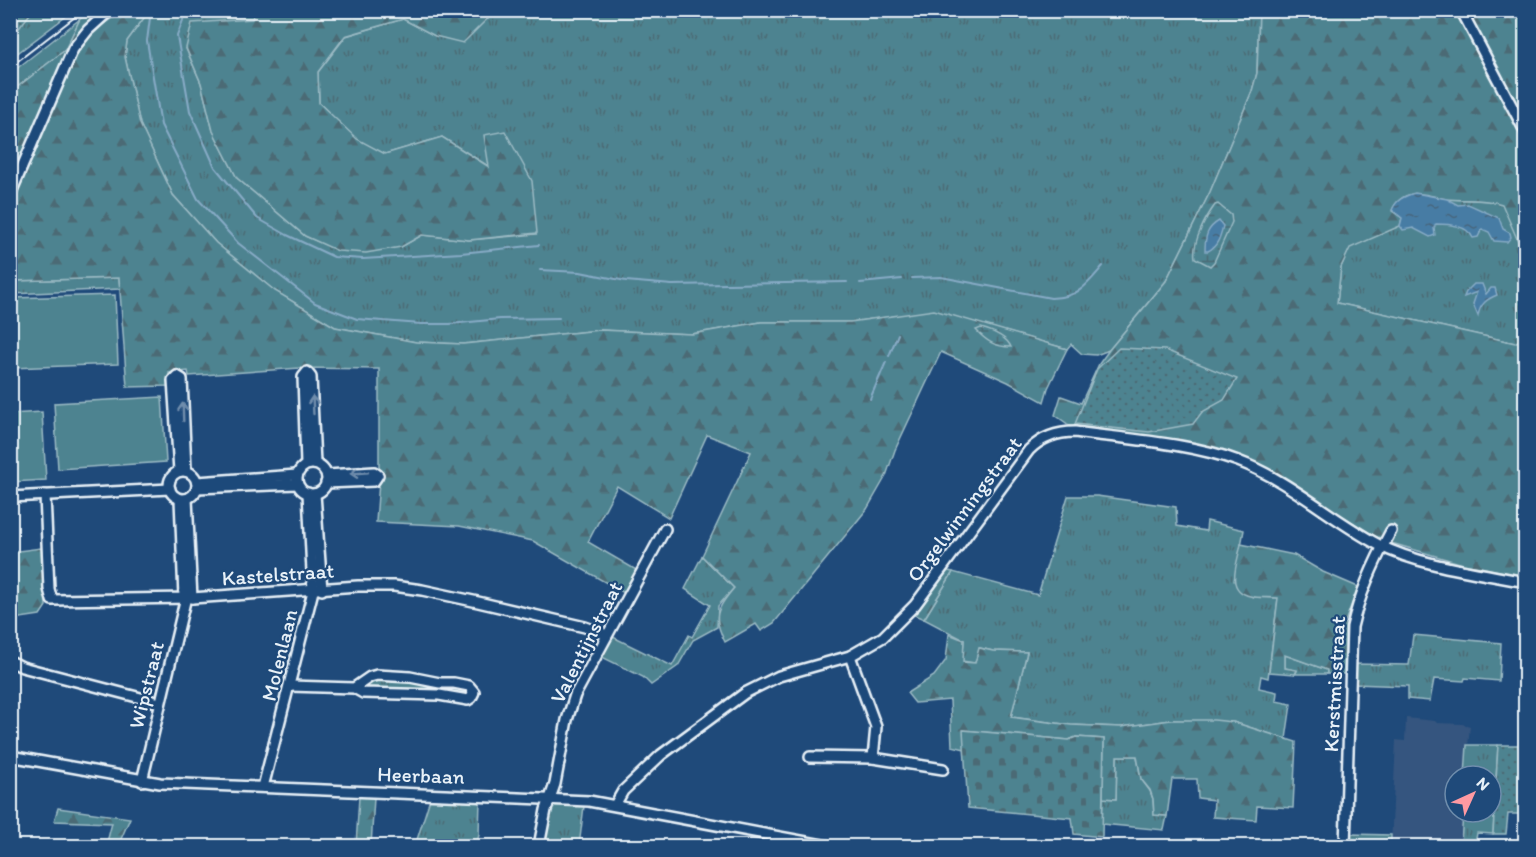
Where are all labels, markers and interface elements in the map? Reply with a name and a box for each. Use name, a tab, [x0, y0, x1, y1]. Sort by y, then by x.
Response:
one-way arrow	[307, 396, 318, 416]
one-way arrow	[177, 402, 189, 422]
street label: Orgelwinningstraat	[901, 431, 1027, 587]
one-way arrow	[350, 467, 369, 478]
street label: Kastelstraat	[221, 558, 335, 590]
street label: Valentijnstraat	[545, 577, 628, 707]
street label: Molenlaan	[255, 606, 303, 704]
street label: Kerstmisstraat	[1318, 615, 1350, 753]
street label: Wipstraat	[123, 639, 169, 731]
street label: Heerbaan	[377, 761, 465, 789]
north arrow	[1443, 764, 1503, 824]
text: N	[1473, 773, 1494, 794]

